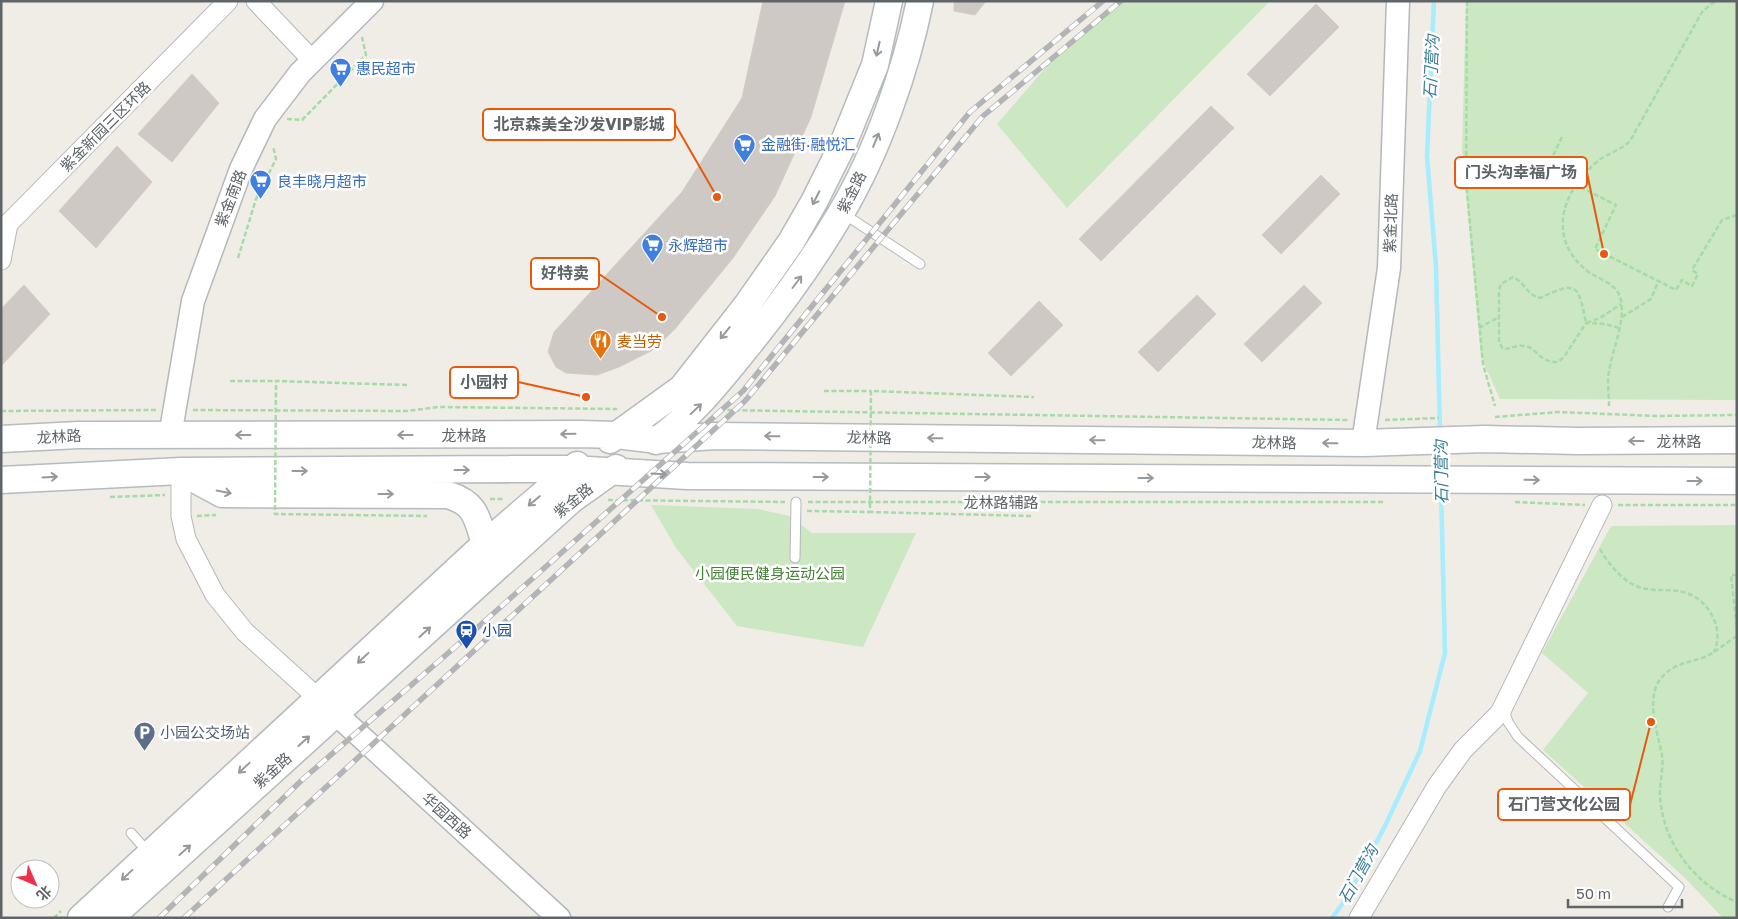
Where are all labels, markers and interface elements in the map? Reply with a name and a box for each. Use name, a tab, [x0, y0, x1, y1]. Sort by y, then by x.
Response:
water label: 石门营沟	[1419, 33, 1443, 99]
one-way arrow	[873, 40, 882, 56]
supermarket icon: 惠民超市	[328, 56, 352, 87]
place label: 惠民超市	[356, 59, 416, 77]
street label: 紫金新园三区环路	[56, 77, 154, 175]
callout: 北京森美全沙发VIP影城	[483, 109, 675, 140]
text: 北京森美全沙发VIP影城	[493, 114, 665, 134]
supermarket icon: 金融街·融悦汇	[733, 132, 757, 163]
one-way arrow	[871, 133, 881, 148]
place label: 金融街·融悦汇	[761, 135, 856, 153]
callout: 门头沟幸福广场	[1455, 157, 1587, 188]
text: 门头沟幸福广场	[1465, 162, 1577, 182]
street label: 紫金南路	[211, 167, 249, 229]
street label: 紫金路	[833, 168, 869, 216]
supermarket icon: 良丰晓月超市	[249, 169, 273, 200]
place label: 良丰晓月超市	[277, 172, 367, 190]
one-way arrow	[811, 191, 821, 206]
street label: 紫金北路	[1380, 193, 1400, 253]
supermarket icon: 永辉超市	[640, 233, 664, 264]
place label: 永辉超市	[668, 236, 728, 254]
callout: 好特卖	[531, 258, 599, 289]
text: 好特卖	[541, 263, 589, 283]
one-way arrow	[792, 275, 802, 289]
one-way arrow	[719, 326, 730, 339]
restaurant icon: 麦当劳	[589, 329, 613, 360]
place label: 麦当劳	[617, 332, 662, 350]
callout: 小园村	[450, 367, 518, 398]
text: 小园村	[460, 372, 508, 392]
one-way arrow	[690, 403, 702, 415]
street label: 龙林路	[36, 426, 82, 446]
street label: 龙林路	[441, 426, 487, 444]
street label: 龙林路	[846, 428, 892, 446]
one-way arrow	[560, 429, 576, 439]
one-way arrow	[235, 430, 251, 440]
one-way arrow	[397, 430, 414, 440]
one-way arrow	[764, 431, 780, 441]
street label: 龙林路	[1656, 432, 1702, 450]
one-way arrow	[927, 433, 943, 443]
street label: 龙林路	[1251, 433, 1297, 451]
one-way arrow	[1089, 435, 1106, 445]
one-way arrow	[1628, 436, 1644, 446]
one-way arrow	[1322, 438, 1338, 448]
water label: 石门营沟	[1430, 438, 1452, 504]
one-way arrow	[454, 465, 470, 474]
one-way arrow	[292, 466, 308, 476]
one-way arrow	[650, 470, 666, 479]
one-way arrow	[812, 472, 829, 482]
one-way arrow	[975, 472, 991, 482]
one-way arrow	[42, 473, 58, 482]
one-way arrow	[1138, 473, 1154, 483]
one-way arrow	[1524, 475, 1540, 485]
one-way arrow	[1686, 476, 1703, 486]
street label: 紫金路	[550, 479, 596, 521]
one-way arrow	[216, 488, 232, 498]
one-way arrow	[378, 489, 394, 499]
street label: 龙林路辅路	[963, 493, 1039, 511]
one-way arrow	[528, 495, 541, 506]
park label: 小园便民健身运动公园	[695, 564, 845, 582]
station icon: 小园	[454, 618, 478, 649]
place label: 小园	[482, 621, 512, 639]
one-way arrow	[418, 626, 431, 638]
one-way arrow	[357, 652, 369, 664]
parking icon: 小园公交场站	[132, 720, 156, 751]
place label: 小园公交场站	[160, 723, 250, 741]
one-way arrow	[298, 735, 311, 747]
street label: 紫金路	[249, 748, 295, 792]
one-way arrow	[237, 762, 250, 774]
street label: 华园西路	[419, 788, 475, 842]
callout: 石门营文化公园	[1498, 789, 1630, 820]
text: 石门营文化公园	[1508, 794, 1620, 814]
water label: 石门营沟	[1334, 839, 1383, 907]
one-way arrow	[179, 844, 192, 856]
north arrow	[10, 859, 60, 909]
one-way arrow	[120, 869, 133, 881]
scale bar	[1568, 876, 1682, 908]
text: 北	[34, 883, 56, 905]
text: 50 m	[1576, 884, 1611, 902]

